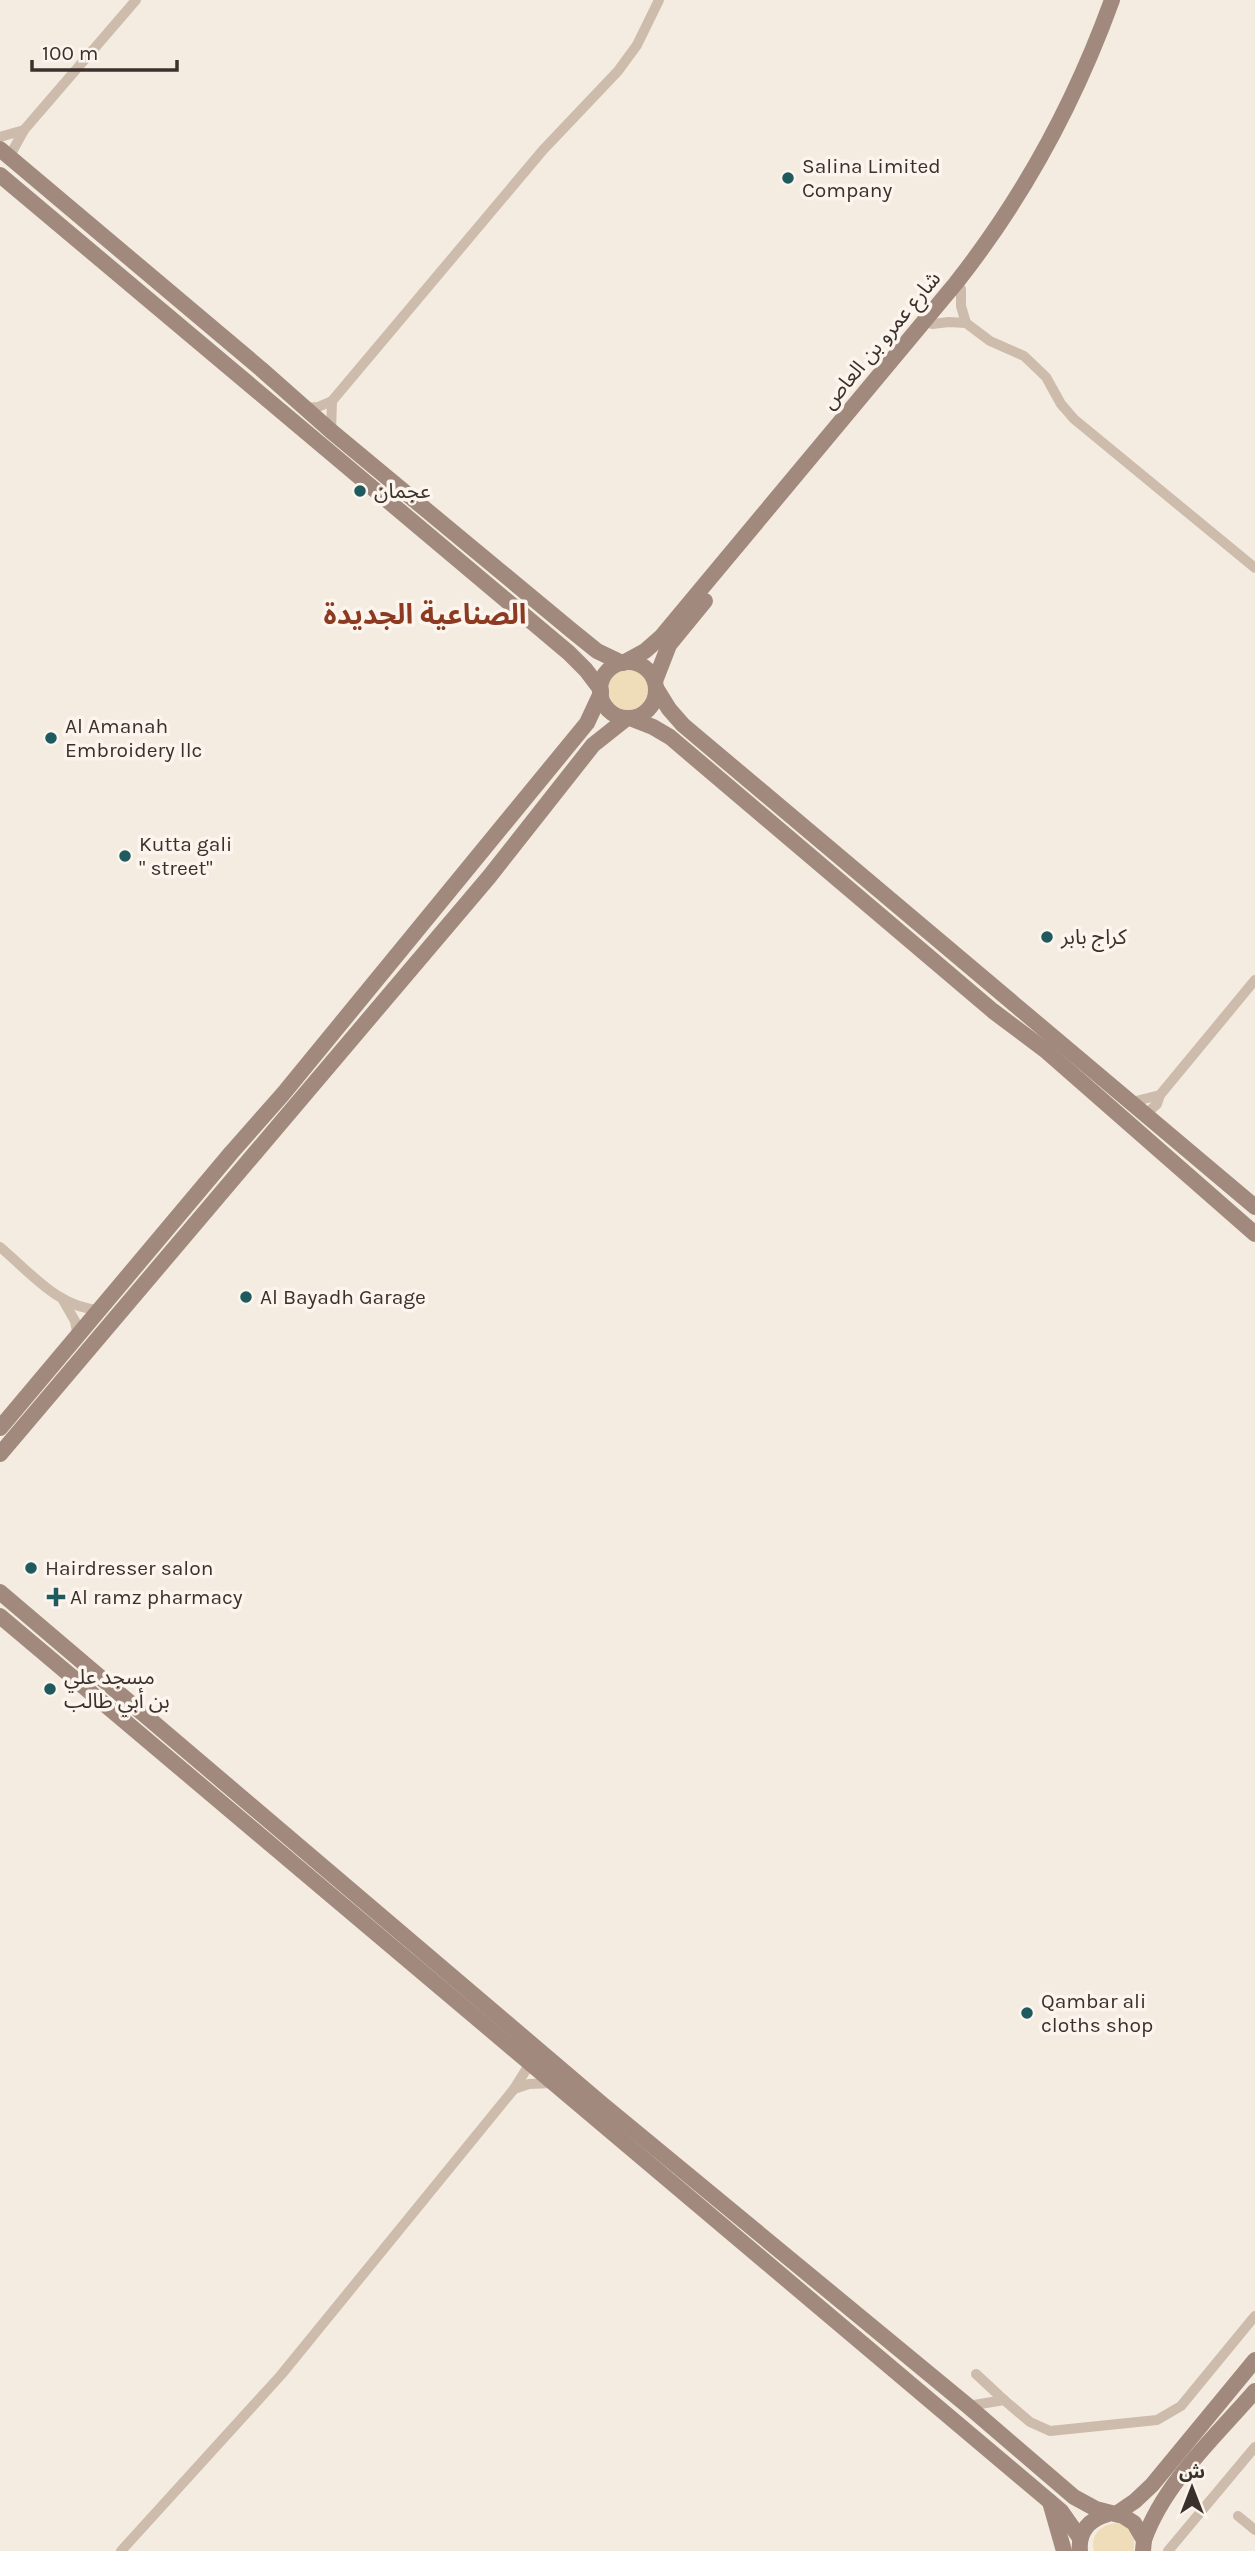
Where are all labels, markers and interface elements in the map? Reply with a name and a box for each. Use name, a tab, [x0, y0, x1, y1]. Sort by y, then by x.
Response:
scale bar	[32, 28, 177, 72]
text: 100 m	[42, 41, 99, 65]
place label: Salina Limited Company	[802, 154, 941, 202]
marker: Salina Limited Company	[780, 170, 796, 186]
street label: شارع عمرو بن العاص	[816, 266, 948, 416]
place label: عجمان	[374, 479, 431, 503]
marker: عجمان	[352, 483, 368, 499]
district label: الصناعية الجديدة	[324, 598, 526, 631]
place label: Al Amanah Embroidery llc	[65, 714, 202, 762]
marker: Al Amanah Embroidery llc	[43, 730, 59, 746]
place label: Kutta gali " street"	[139, 832, 232, 880]
marker: Kutta gali " street"	[117, 848, 133, 864]
place label: كراج بابر	[1060, 925, 1127, 952]
marker: كراج بابر	[1039, 929, 1055, 945]
place label: Al Bayadh Garage	[260, 1285, 426, 1309]
marker: Al Bayadh Garage	[238, 1289, 254, 1305]
place label: Hairdresser salon	[45, 1556, 213, 1580]
marker: Hairdresser salon	[23, 1560, 39, 1576]
place label: Al ramz pharmacy	[70, 1585, 243, 1609]
marker: Al ramz pharmacy	[48, 1589, 64, 1605]
place label: مسجد علي بن أبي طالب	[64, 1665, 170, 1717]
marker: مسجد علي بن أبي طالب	[42, 1681, 58, 1697]
place label: Qambar ali cloths shop	[1041, 1989, 1153, 2037]
marker: Qambar ali cloths shop	[1019, 2005, 1035, 2021]
north arrow	[1157, 2453, 1227, 2523]
text: ش	[1179, 2461, 1205, 2483]

